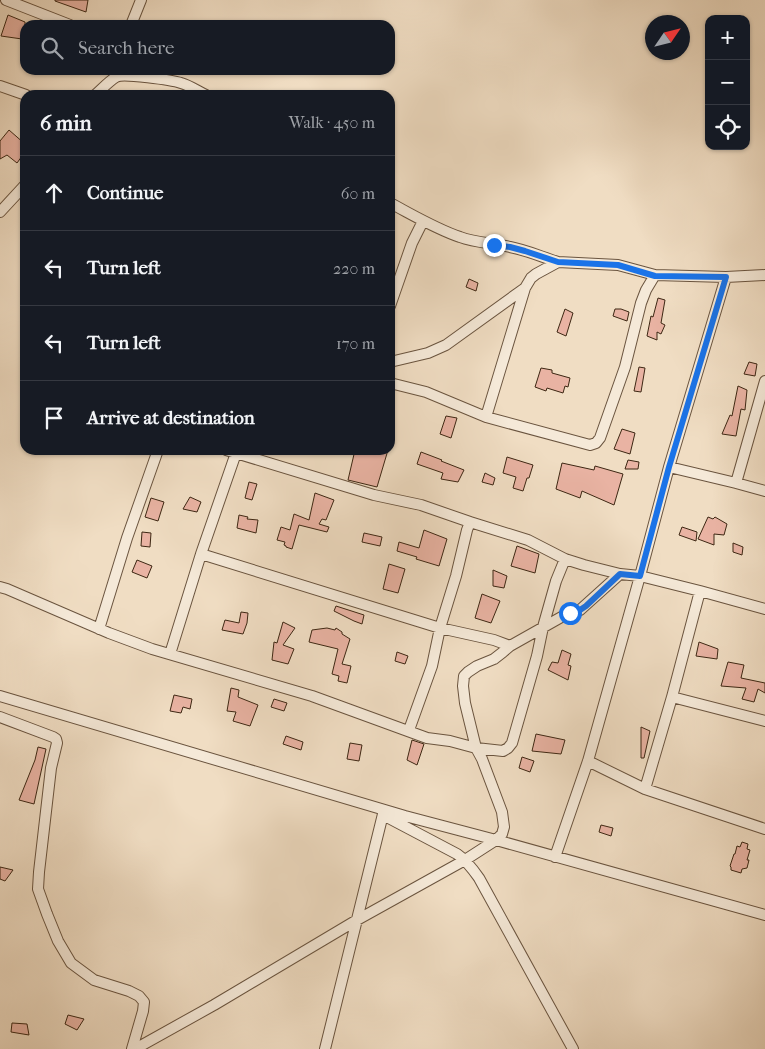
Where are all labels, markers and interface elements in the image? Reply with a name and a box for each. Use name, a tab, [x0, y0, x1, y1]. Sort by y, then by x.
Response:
north arrow	[645, 15, 690, 60]
map controls	[705, 15, 750, 150]
button: +	[705, 15, 750, 60]
search box	[20, 20, 395, 75]
icon: search	[38, 34, 66, 62]
text: Search here	[78, 37, 174, 59]
button: −	[705, 60, 750, 105]
button: locate	[705, 105, 750, 150]
text: 6 min	[40, 111, 92, 135]
text: Walk · 450 m	[289, 113, 375, 132]
icon: ahead	[40, 179, 68, 207]
text: Continue	[87, 182, 163, 204]
text: 60 m	[341, 184, 375, 203]
route end	[483, 234, 506, 257]
icon: left	[40, 254, 68, 282]
text: Turn left	[87, 257, 161, 279]
text: 220 m	[333, 259, 375, 278]
icon: left	[40, 329, 68, 357]
text: Turn left	[87, 332, 161, 354]
text: 170 m	[336, 334, 375, 353]
icon: arrive	[40, 404, 68, 432]
text: Arrive at destination	[87, 407, 255, 429]
route start	[559, 602, 582, 625]

